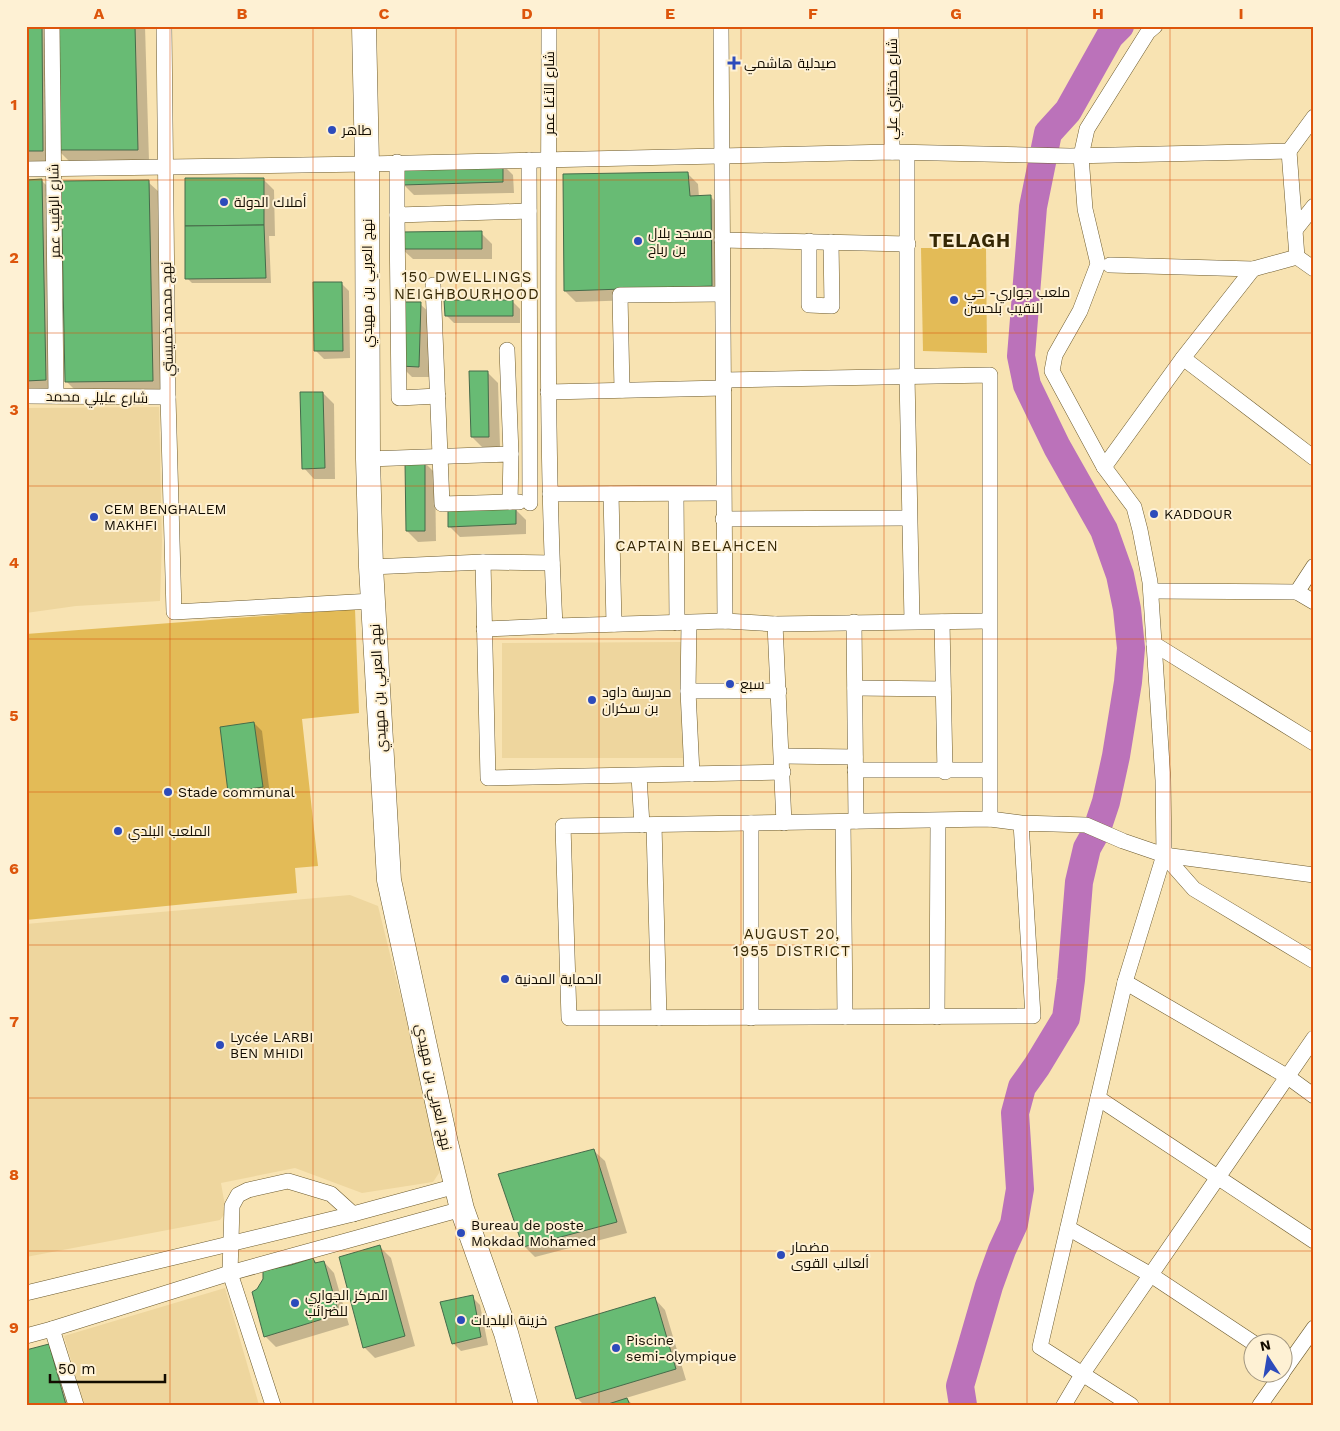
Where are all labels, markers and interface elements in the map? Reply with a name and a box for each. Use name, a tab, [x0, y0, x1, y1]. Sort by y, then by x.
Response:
text: A	[94, 4, 105, 23]
text: B	[237, 4, 248, 23]
text: C	[379, 4, 390, 23]
text: D	[521, 4, 533, 23]
text: E	[665, 4, 675, 23]
text: F	[808, 4, 818, 23]
text: G	[950, 4, 962, 23]
text: H	[1092, 4, 1104, 23]
text: I	[1238, 4, 1244, 23]
street label: شارع مختاري علي	[884, 38, 904, 140]
street label: شارع الآغا عمر	[541, 51, 558, 136]
place label: صيدلية هاشمي	[744, 55, 837, 75]
marker: صيدلية هاشمي	[728, 57, 740, 69]
text: 1	[11, 95, 17, 114]
place label: طاهر	[341, 122, 372, 138]
marker: طاهر	[326, 124, 338, 136]
street label: شارع الرقيب عمر	[45, 164, 64, 259]
place label: أملاك الدولة	[234, 193, 307, 210]
marker: أملاك الدولة	[218, 196, 230, 208]
street label: نهج العربي بن مهيدي	[359, 219, 379, 347]
place label: مسجد بلال بن رباح	[648, 225, 712, 258]
district label: TELAGH	[929, 229, 1011, 252]
marker: مسجد بلال بن رباح	[632, 235, 644, 247]
text: 2	[9, 248, 19, 267]
street label: نهج محمد خميستي	[158, 261, 180, 376]
district label: 150 DWELLINGS NEIGHBOURHOOD	[394, 268, 540, 303]
place label: ملعب جواري- حي النقيب بلحسن	[964, 284, 1070, 316]
marker: ملعب جواري- حي النقيب بلحسن	[948, 294, 960, 306]
street label: شارع عليلي محمد	[46, 388, 148, 410]
text: 3	[9, 400, 19, 419]
place label: CEM BENGHALEM MAKHFI	[104, 501, 227, 533]
place label: KADDOUR	[1164, 506, 1232, 522]
marker: KADDOUR	[1148, 508, 1160, 520]
marker: CEM BENGHALEM MAKHFI	[88, 511, 100, 523]
district label: CAPTAIN BELAHCEN	[615, 537, 779, 555]
text: 4	[9, 553, 19, 572]
street label: نهج العربي بن مهيدي	[367, 623, 393, 753]
place label: سبع	[740, 676, 765, 693]
marker: سبع	[724, 678, 736, 690]
place label: مدرسة داود بن سكران	[602, 684, 672, 716]
marker: مدرسة داود بن سكران	[586, 694, 598, 706]
text: 5	[9, 706, 19, 725]
place label: Stade communal	[178, 784, 296, 800]
marker: Stade communal	[162, 786, 174, 798]
place label: الملعب البلدي	[128, 823, 211, 843]
marker: الملعب البلدي	[112, 825, 124, 837]
text: 6	[9, 859, 19, 878]
district label: AUGUST 20, 1955 DISTRICT	[733, 925, 851, 960]
place label: الحماية المدنية	[515, 971, 602, 987]
marker: الحماية المدنية	[499, 973, 511, 985]
text: 7	[9, 1012, 19, 1031]
street label: نهج العربي بن مهيدي	[409, 1022, 455, 1153]
place label: Lycée LARBI BEN MHIDI	[230, 1029, 313, 1061]
marker: Lycée LARBI BEN MHIDI	[214, 1039, 226, 1051]
text: 8	[9, 1165, 19, 1184]
place label: Bureau de poste Mokdad Mohamed	[471, 1217, 596, 1249]
marker: Bureau de poste Mokdad Mohamed	[455, 1227, 467, 1239]
place label: مضمار ألعالب القوى	[790, 1239, 869, 1271]
marker: مضمار ألعالب القوى	[775, 1249, 787, 1261]
place label: المركز الجواري للضرائب	[305, 1287, 388, 1319]
marker: المركز الجواري للضرائب	[289, 1297, 301, 1309]
place label: خزينة البلديات	[471, 1312, 547, 1328]
marker: خزينة البلديات	[455, 1314, 467, 1326]
text: 9	[9, 1318, 19, 1337]
place label: Piscine semi-olympique	[626, 1332, 737, 1364]
north arrow	[1242, 1334, 1292, 1384]
text: N	[1259, 1336, 1272, 1354]
marker: Piscine semi-olympique	[610, 1342, 622, 1354]
scale bar	[50, 1351, 165, 1383]
text: 50 m	[58, 1360, 95, 1378]

